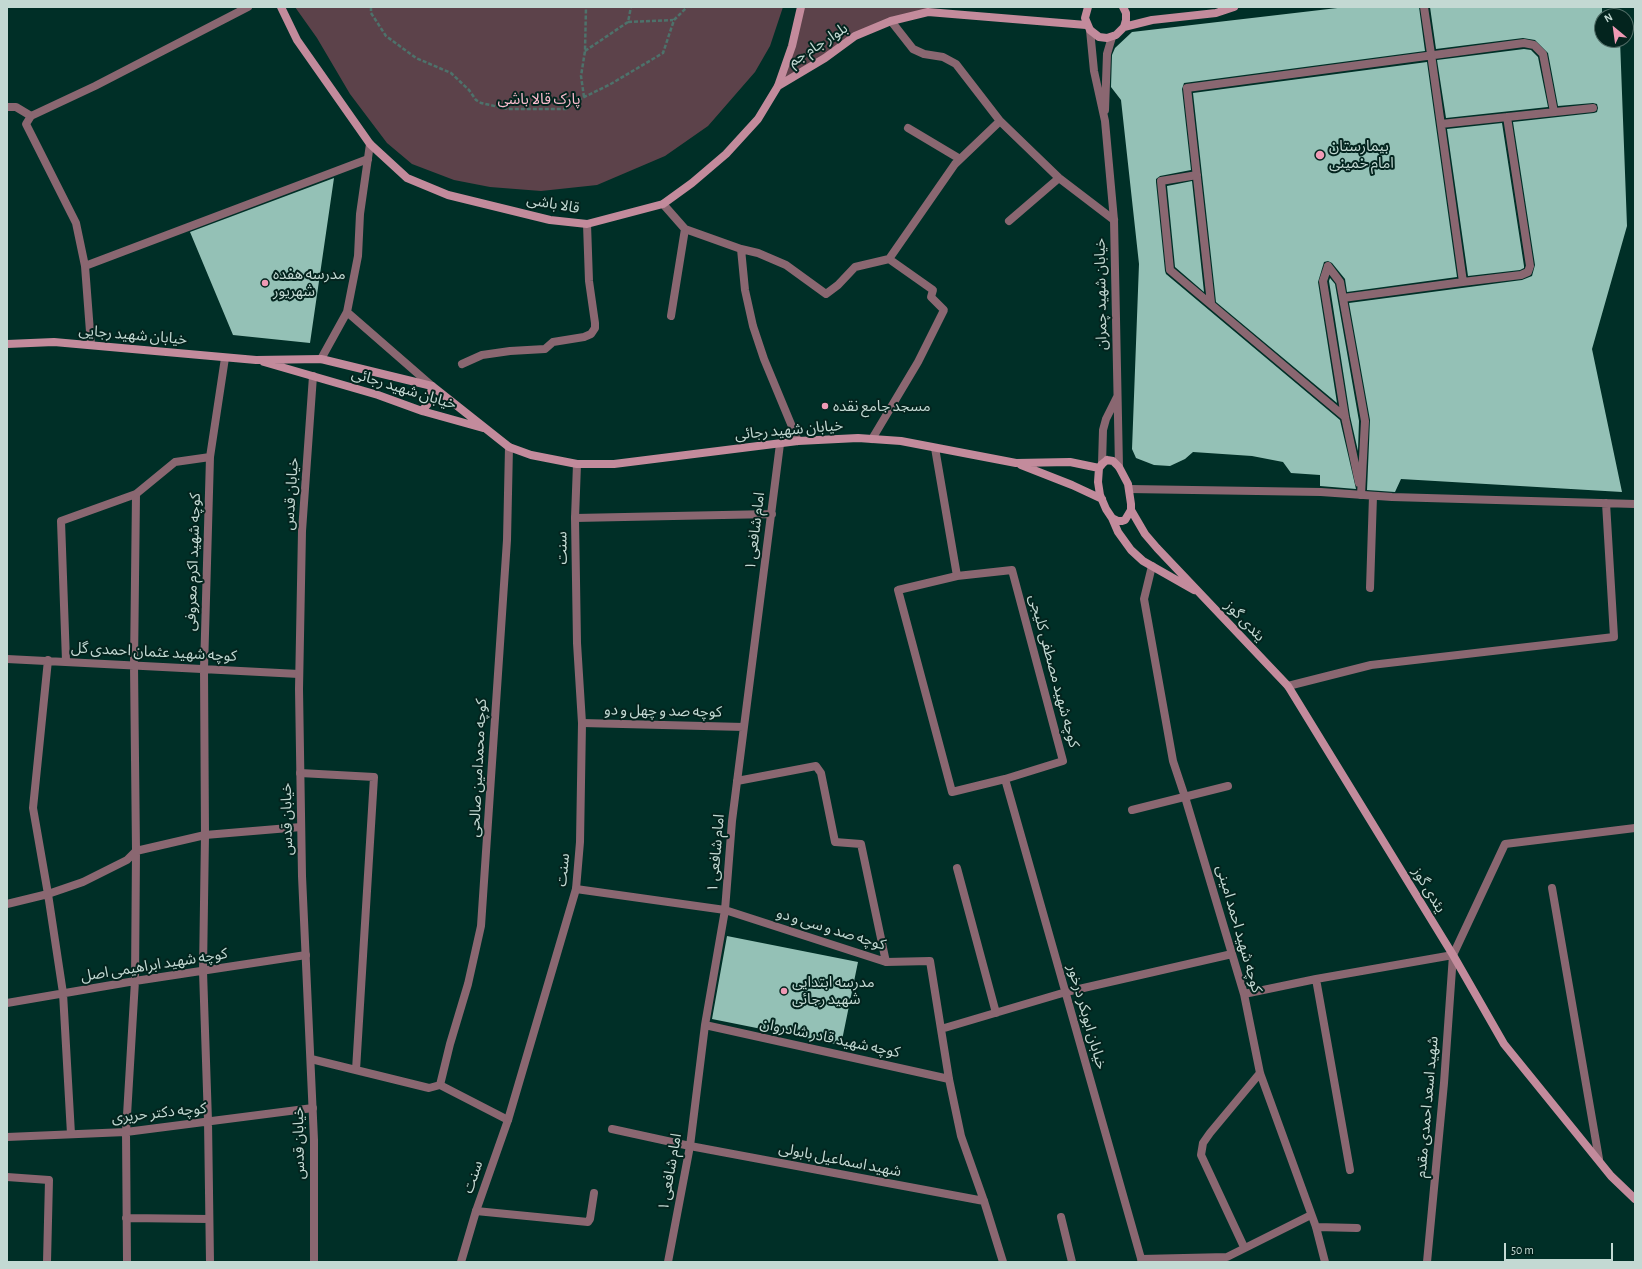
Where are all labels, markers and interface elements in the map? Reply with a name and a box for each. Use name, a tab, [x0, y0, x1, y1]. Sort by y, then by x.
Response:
north arrow	[1594, 8, 1634, 48]
text: N	[1602, 11, 1614, 25]
street label: بلوار جام جم	[785, 19, 851, 71]
park label: پارک قالا باشی	[498, 90, 580, 108]
place label: بیمارستان امام خمینی	[1329, 137, 1394, 172]
marker: بیمارستان امام خمینی	[1314, 149, 1326, 161]
street label: قالا باشی	[525, 190, 581, 218]
street label: خیابان شهید چمران	[1091, 238, 1111, 350]
place label: مدرسه هفده شهریور	[273, 265, 346, 300]
marker: مدرسه هفده شهریور	[260, 278, 270, 288]
street label: خیابان شهید رجایی	[78, 321, 188, 349]
street label: خیابان شهید رجائی	[349, 365, 459, 413]
place label: مسجد جامع نقده	[833, 397, 931, 415]
marker: مسجد جامع نقده	[820, 401, 830, 411]
street label: خیابان شهید رجائی	[734, 416, 844, 444]
street label: خیابان قدس	[279, 457, 303, 531]
street label: امام شافعی ۱	[741, 491, 769, 571]
street label: کوچه شهید اکرم معروفی	[182, 493, 204, 631]
street label: سنت	[553, 531, 571, 565]
street label: کوچه شهید مصطفی کلیجی	[1025, 592, 1083, 750]
street label: یئدی گوز	[1221, 597, 1269, 645]
street label: کوچه شهید عثمان احمدی گل	[71, 639, 237, 665]
street label: کوچه محمدامین صالحی	[465, 698, 491, 838]
street label: کوچه صد و چهل و دو	[604, 701, 722, 721]
street label: خیابان قدس	[277, 782, 297, 856]
street label: امام شافعی ۱	[704, 813, 728, 893]
street label: سنت	[552, 853, 574, 887]
street label: کوچه شهید احمد امینی	[1212, 863, 1266, 995]
street label: یئدی گوز	[1408, 864, 1450, 916]
street label: کوچه صد و سی و دو	[774, 904, 888, 954]
street label: کوچه شهید ابراهیمی اصل	[79, 944, 229, 986]
street label: خیابان ابوبکر درخور	[1063, 963, 1111, 1071]
place label: مدرسه ابتدایی شهید رجائی	[792, 973, 875, 1008]
marker: مدرسه ابتدایی شهید رجائی	[779, 986, 789, 996]
street label: کوچه شهید قادر شادروان	[758, 1014, 902, 1062]
street label: شهید اسعد احمدی مقدم	[1412, 1035, 1442, 1179]
street label: کوچه دکتر حریری	[111, 1099, 207, 1127]
street label: خیابان قدس	[289, 1106, 309, 1180]
street label: امام شافعی ۱	[654, 1132, 686, 1212]
street label: شهید اسماعیل بابولی	[777, 1139, 903, 1181]
street label: سنت	[459, 1158, 487, 1196]
scale bar	[1506, 1235, 1615, 1261]
text: 50 m	[1511, 1244, 1534, 1256]

